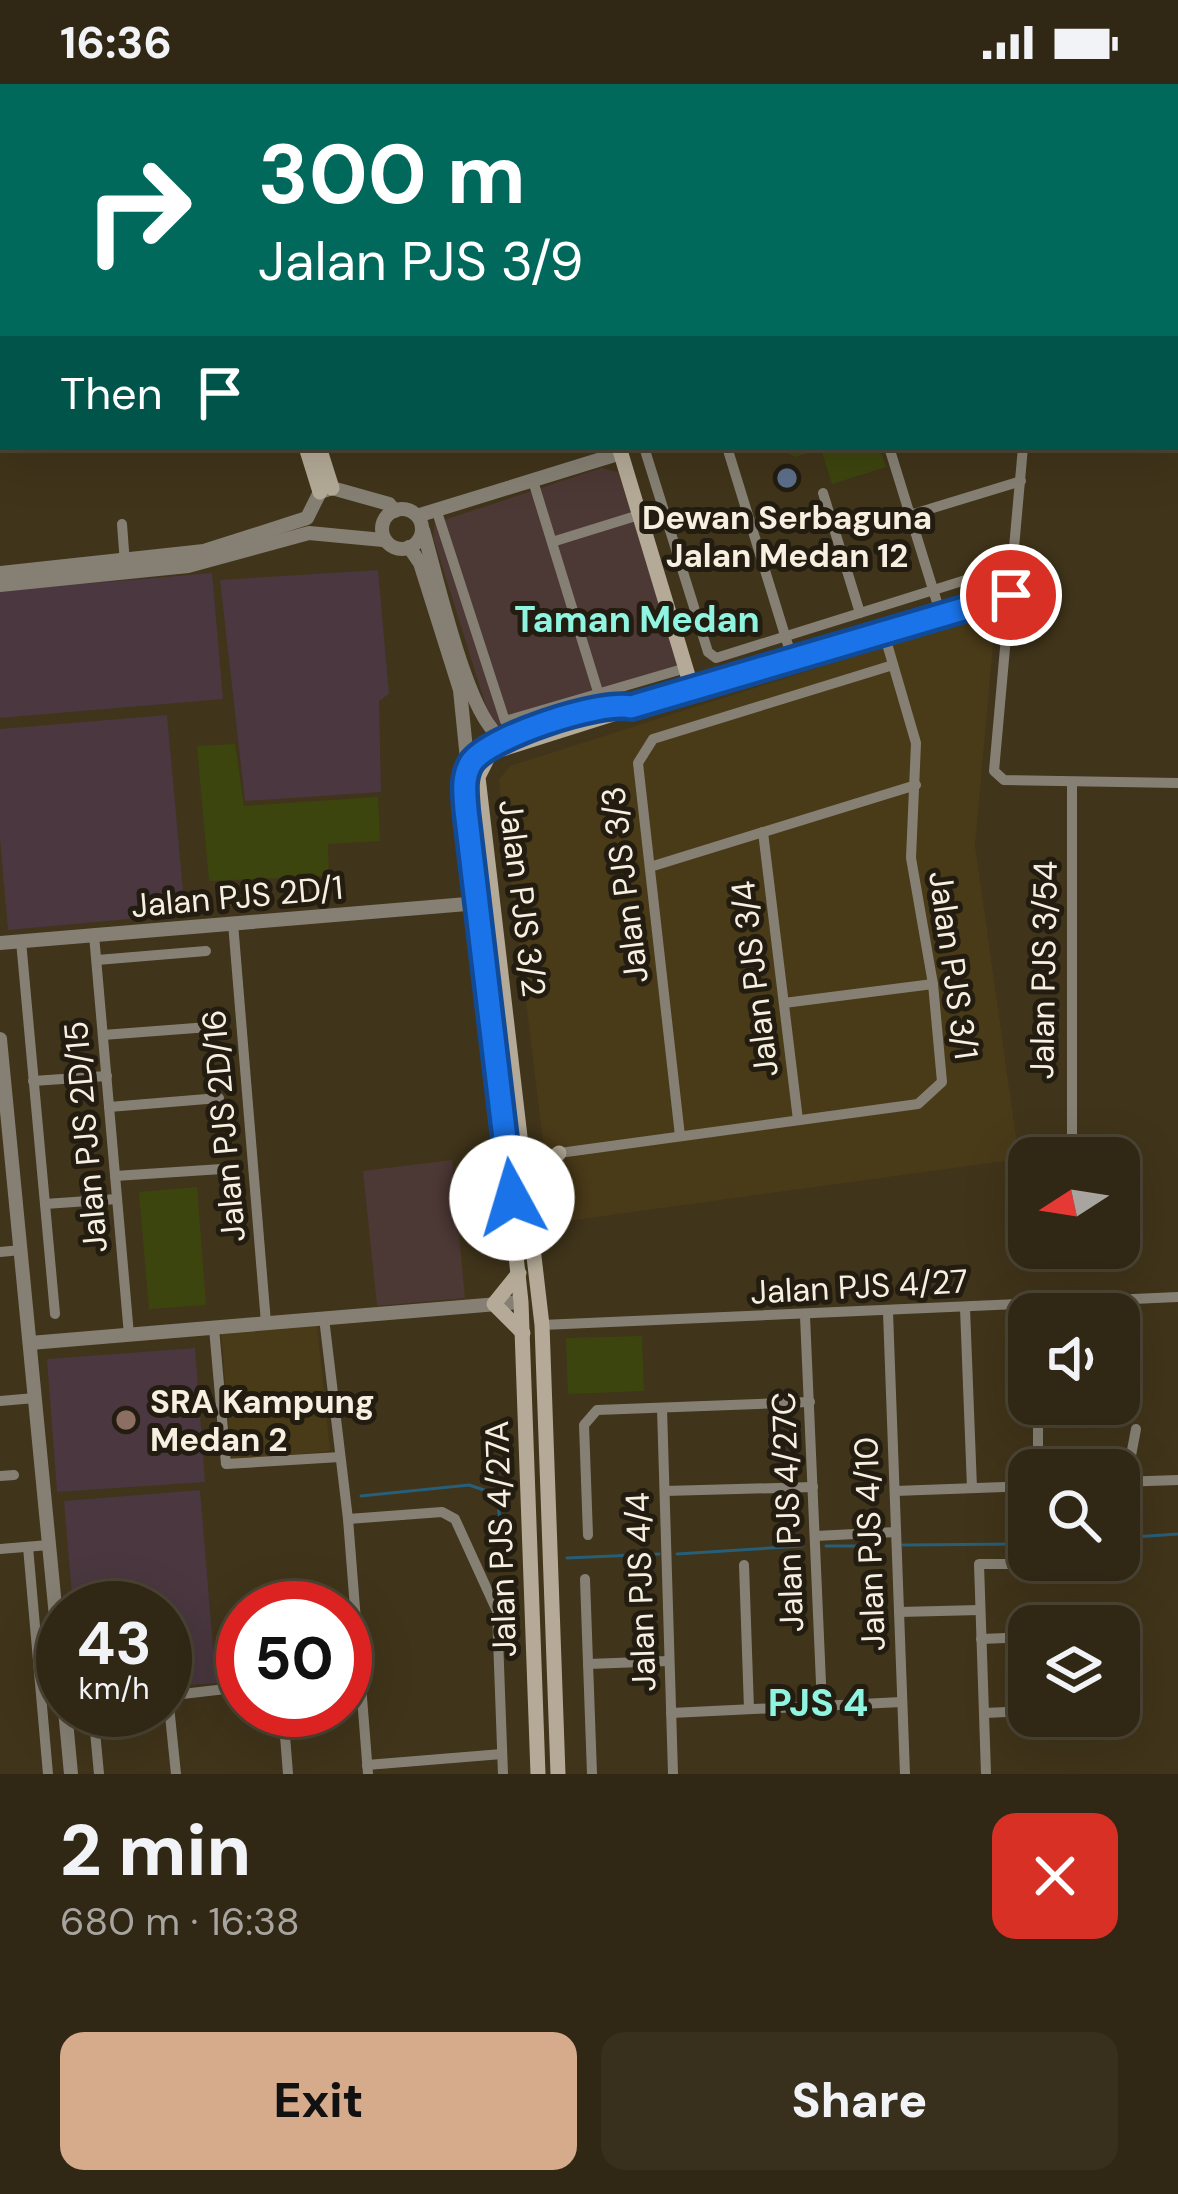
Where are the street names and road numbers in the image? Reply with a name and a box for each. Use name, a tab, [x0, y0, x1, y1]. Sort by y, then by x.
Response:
street label: Jalan PJS 3/3	[591, 784, 658, 986]
street label: Jalan PJS 3/2	[489, 797, 556, 999]
street label: Jalan PJS 3/54	[1020, 860, 1067, 1080]
street label: Jalan PJS 2D/1	[129, 866, 345, 927]
street label: Jalan PJS 3/1	[919, 868, 988, 1062]
street label: Jalan PJS 3/4	[721, 878, 788, 1079]
street label: Jalan PJS 2D/16	[192, 1008, 255, 1244]
street label: Jalan PJS 2D/15	[54, 1019, 117, 1255]
street label: Jalan PJS 4/27	[749, 1259, 969, 1314]
street label: Jalan PJS 4/27C	[762, 1391, 813, 1633]
street label: Jalan PJS 4/27A	[475, 1420, 526, 1658]
street label: Jalan PJS 4/10	[844, 1436, 895, 1652]
street label: Jalan PJS 4/4	[616, 1492, 665, 1692]

